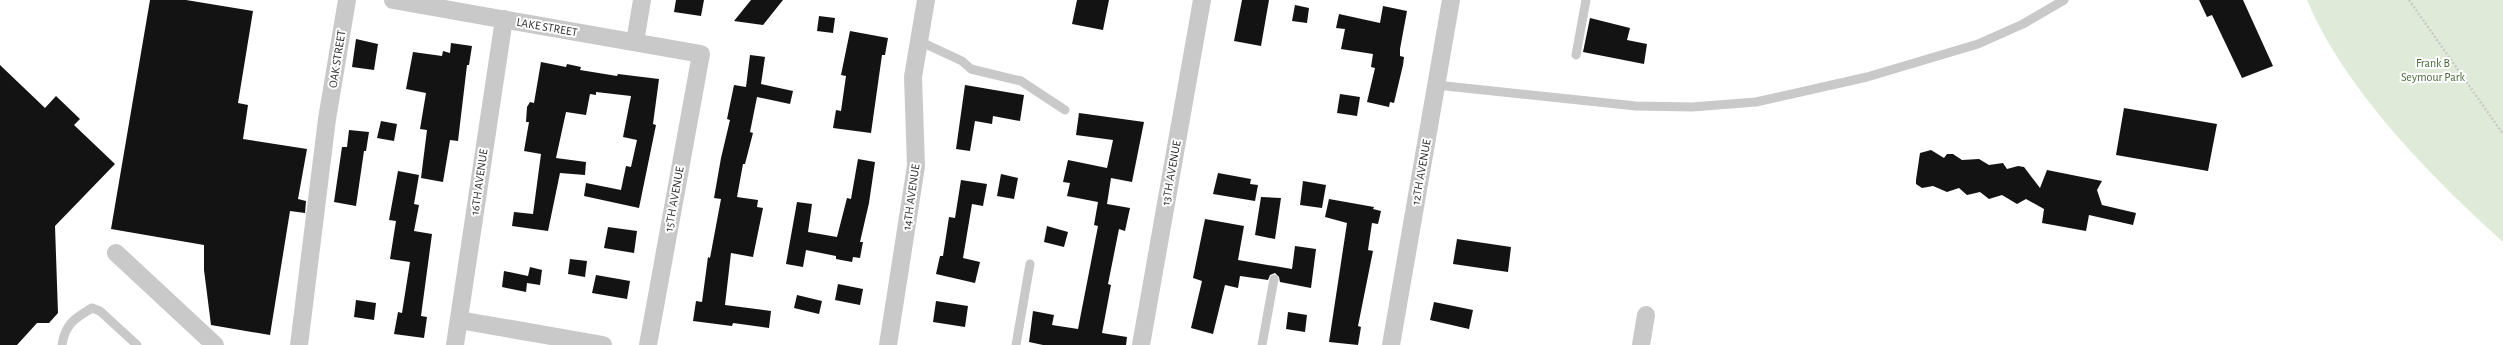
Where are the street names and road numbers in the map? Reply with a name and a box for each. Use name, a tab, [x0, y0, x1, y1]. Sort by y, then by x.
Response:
street label: LAKE STREET	[516, 16, 579, 38]
street label: OAK STREET	[327, 29, 348, 89]
street label: 12TH AVENUE	[1409, 138, 1433, 206]
street label: 13TH AVENUE	[1159, 139, 1183, 206]
street label: 16TH AVENUE	[468, 148, 490, 216]
street label: 14TH AVENUE	[900, 163, 922, 231]
street label: 15TH AVENUE	[662, 165, 686, 233]

